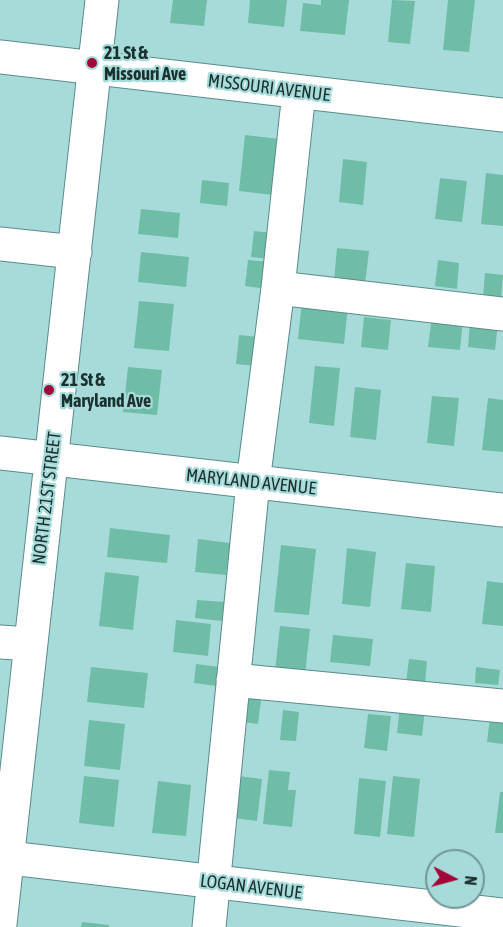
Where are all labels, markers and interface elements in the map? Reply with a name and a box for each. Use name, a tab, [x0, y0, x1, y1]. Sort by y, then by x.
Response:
place label: 21 St & Missouri Ave	[104, 42, 186, 84]
marker: 21 St & Missouri Ave	[85, 56, 99, 70]
street label: MISSOURI AVENUE	[207, 70, 331, 106]
place label: 21 St & Maryland Ave	[61, 369, 151, 412]
marker: 21 St & Maryland Ave	[42, 383, 56, 397]
street label: NORTH 21ST STREET	[28, 430, 66, 566]
street label: MARYLAND AVENUE	[185, 464, 317, 500]
north arrow	[425, 849, 485, 909]
street label: LOGAN AVENUE	[199, 870, 303, 904]
text: N	[461, 875, 480, 886]

